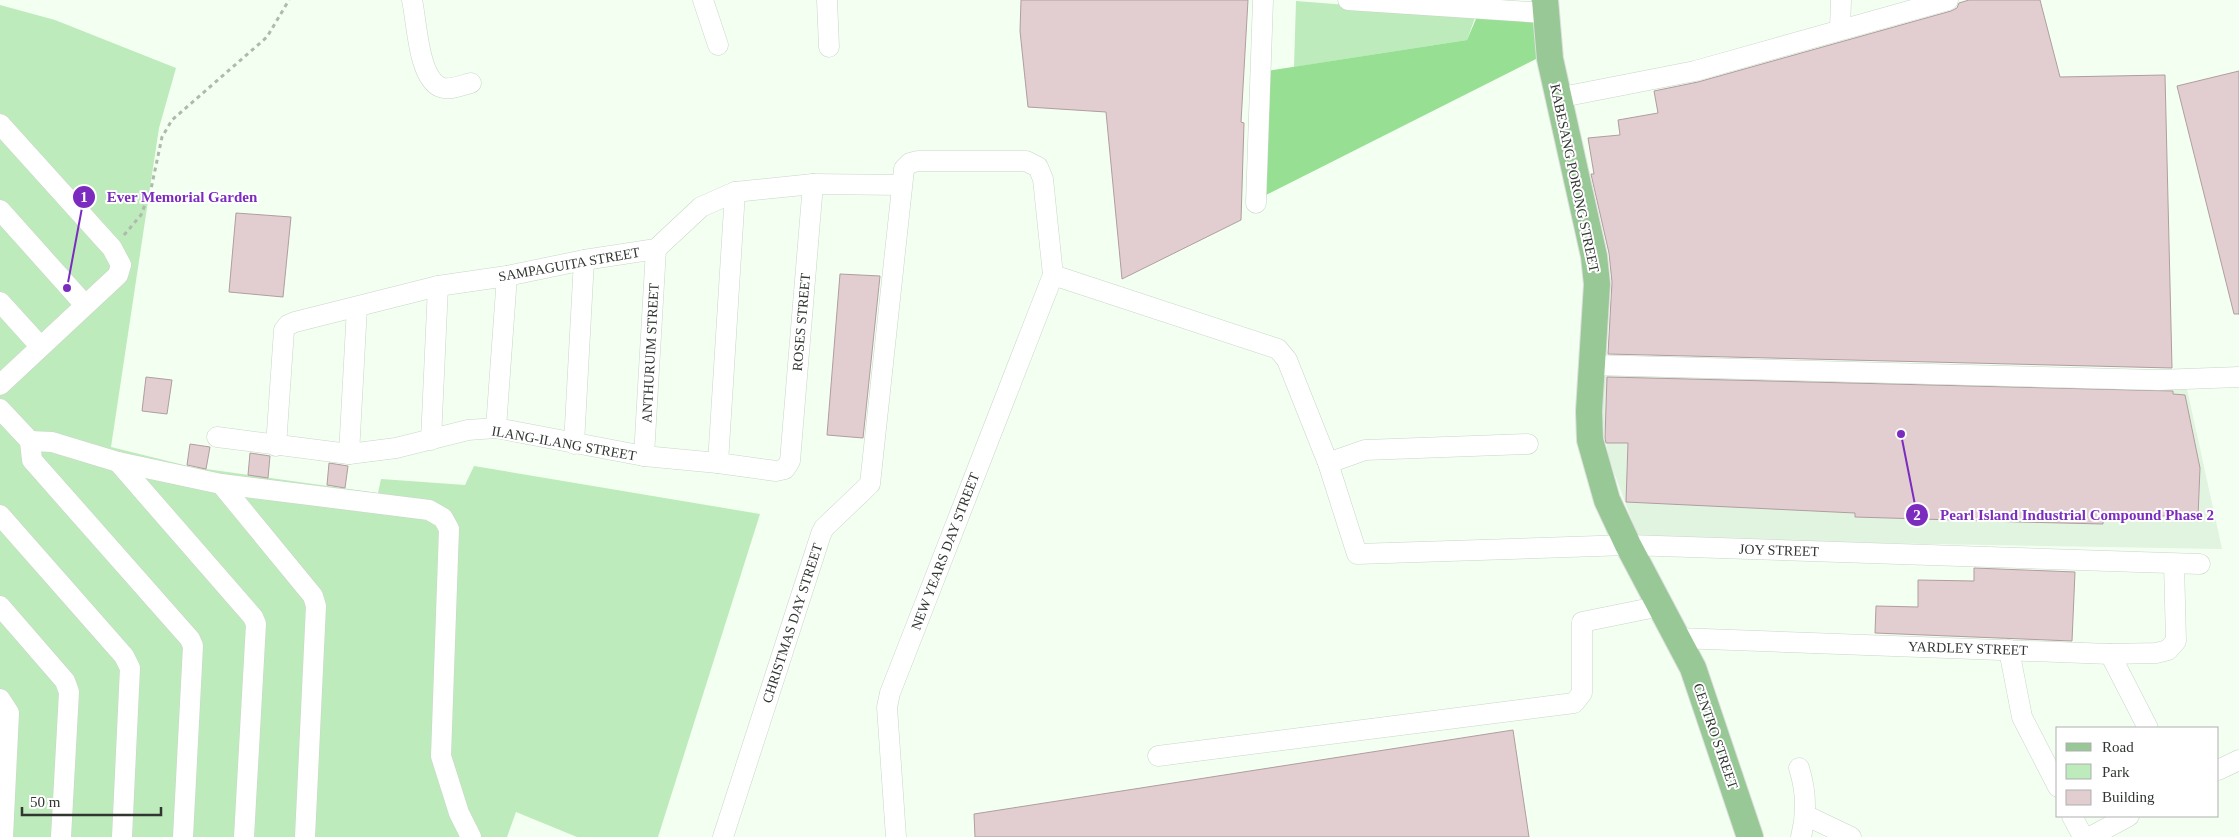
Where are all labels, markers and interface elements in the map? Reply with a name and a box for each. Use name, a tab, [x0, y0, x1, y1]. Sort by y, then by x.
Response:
street label: KABESANG PORONG STREET	[1547, 83, 1602, 274]
callout: Ever Memorial Garden	[72, 182, 267, 212]
text: 1	[80, 189, 88, 205]
text: Ever Memorial Garden	[107, 189, 258, 205]
street label: SAMPAGUITA STREET	[497, 245, 641, 284]
street label: ROSES STREET	[790, 272, 813, 372]
street label: ANTHURUIM STREET	[639, 282, 662, 424]
street label: ILANG-ILANG STREET	[490, 423, 638, 464]
street label: NEW YEARS DAY STREET	[908, 470, 983, 632]
callout: Pearl Island Industrial Compound Phase 2	[1905, 500, 2224, 530]
text: 2	[1913, 507, 1921, 523]
text: Pearl Island Industrial Compound Phase 2	[1940, 507, 2214, 523]
street label: CHRISTMAS DAY STREET	[760, 541, 826, 705]
street label: JOY STREET	[1739, 542, 1820, 559]
street label: YARDLEY STREET	[1908, 639, 2028, 658]
street label: CENTRO STREET	[1690, 681, 1741, 791]
legend	[2056, 727, 2219, 817]
text: Road	[2102, 739, 2134, 755]
text: Park	[2102, 764, 2130, 780]
scale bar	[22, 784, 161, 816]
text: Building	[2102, 789, 2155, 805]
text: 50 m	[30, 794, 61, 810]

